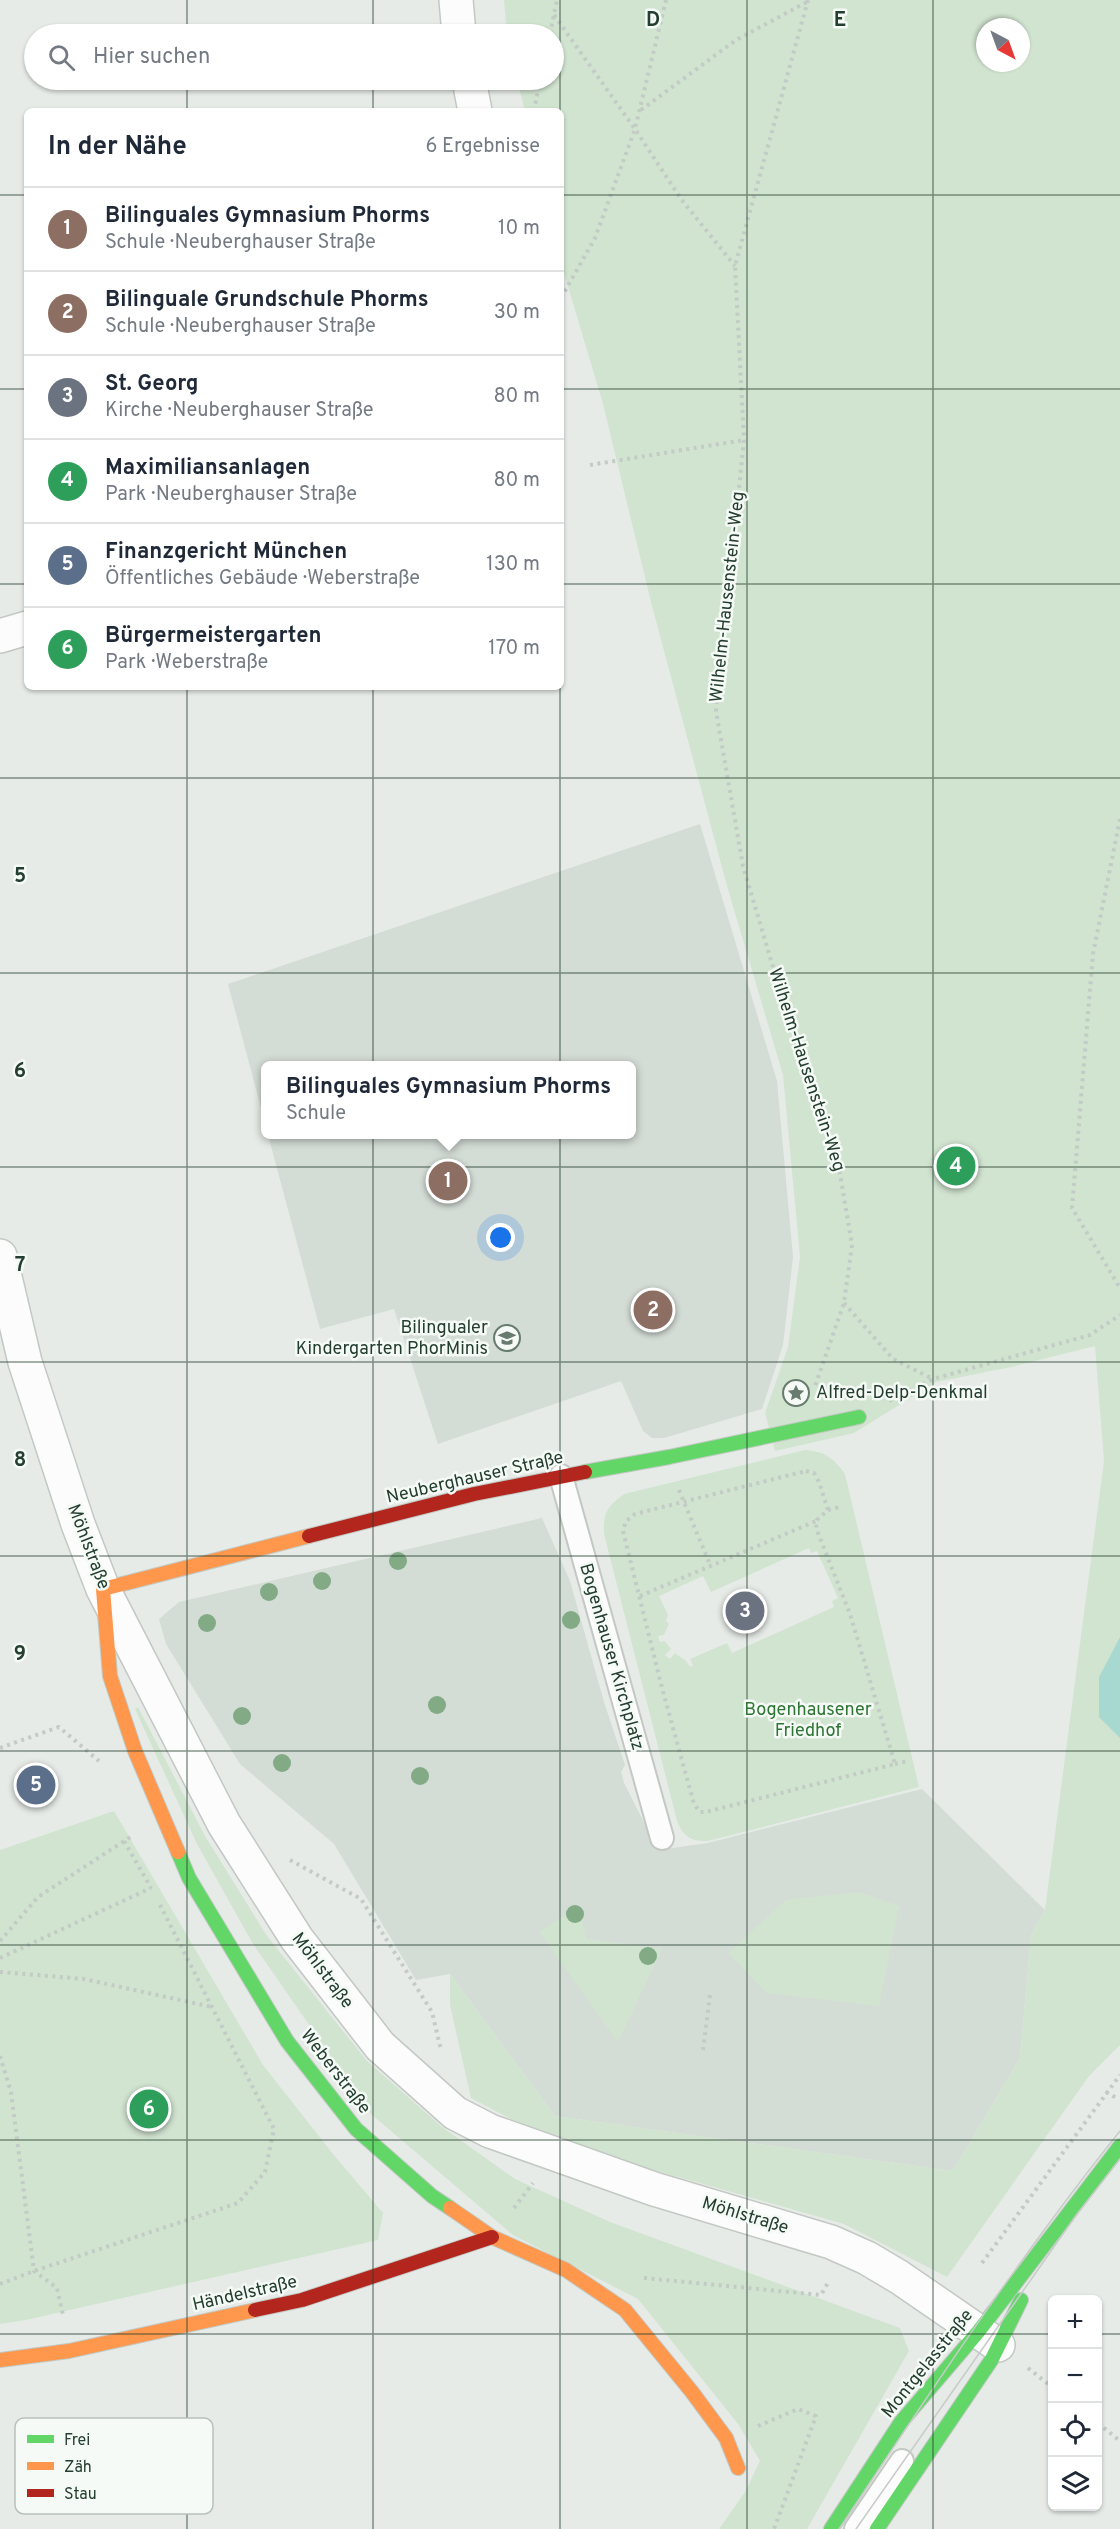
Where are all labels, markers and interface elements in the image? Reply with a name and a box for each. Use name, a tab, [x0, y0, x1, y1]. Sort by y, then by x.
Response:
text: D	[646, 8, 660, 34]
text: E	[834, 8, 846, 34]
north arrow	[976, 18, 1030, 72]
search box	[24, 24, 564, 90]
icon: search	[45, 41, 78, 74]
text: Hier suchen	[93, 44, 210, 71]
text: In der Nähe	[48, 131, 187, 164]
text: 6 Ergebnisse	[425, 134, 540, 160]
text: Bilinguales Gymnasium Phorms	[105, 203, 430, 230]
text: 1	[64, 216, 72, 242]
text: 10 m	[498, 216, 540, 242]
text: Schule · Neuberghauser Straße	[105, 230, 376, 256]
text: Bilinguale Grundschule Phorms	[105, 287, 429, 314]
text: 2	[61, 300, 74, 326]
text: 30 m	[494, 300, 540, 326]
text: Schule · Neuberghauser Straße	[105, 314, 376, 340]
text: St. Georg	[105, 371, 199, 398]
text: 3	[62, 384, 74, 410]
text: 80 m	[494, 384, 540, 410]
text: Kirche · Neuberghauser Straße	[105, 398, 374, 424]
text: Maximiliansanlagen	[105, 455, 310, 482]
text: 4	[61, 468, 74, 494]
text: 80 m	[494, 468, 540, 494]
text: Park · Neuberghauser Straße	[105, 482, 357, 508]
street label: Wilhelm-Hausenstein-Weg	[705, 490, 751, 704]
text: Finanzgericht München	[105, 539, 347, 566]
text: 5	[61, 552, 74, 578]
text: 130 m	[486, 552, 540, 578]
text: Öffentliches Gebäude · Weberstraße	[105, 566, 420, 592]
text: Bürgermeistergarten	[105, 623, 322, 650]
text: 6	[61, 636, 74, 662]
text: 170 m	[488, 636, 540, 662]
text: Park · Weberstraße	[105, 650, 268, 676]
text: 5	[14, 864, 26, 890]
street label: Wilhelm-Hausenstein-Weg	[762, 965, 850, 1175]
text: 6	[14, 1059, 26, 1085]
popup	[261, 1061, 636, 1139]
text: Bilinguales Gymnasium Phorms	[286, 1074, 611, 1101]
text: Schule	[286, 1101, 346, 1127]
pin: 4	[936, 1144, 976, 1188]
pin: 1	[428, 1158, 468, 1204]
your location	[486, 1223, 515, 1252]
text: 7	[15, 1253, 25, 1279]
pin: 2	[634, 1288, 672, 1332]
place label: Bilingualer Kindergarten PhorMinis	[296, 1317, 488, 1361]
school or university icon: Bilingualer Kindergarten PhorMinis	[492, 1323, 522, 1353]
place icon: Alfred-Delp-Denkmal	[781, 1378, 811, 1408]
place label: Alfred-Delp-Denkmal	[816, 1382, 988, 1405]
street label: Neuberghauser Straße	[384, 1446, 566, 1510]
text: 8	[14, 1448, 26, 1474]
street label: Möhlstraße	[61, 1501, 115, 1593]
street label: Bogenhauser Kirchplatz	[573, 1561, 649, 1753]
pin: 3	[726, 1588, 764, 1634]
text: 9	[14, 1642, 26, 1668]
park label: Bogenhausener Friedhof	[744, 1699, 872, 1743]
pin: 5	[16, 1762, 56, 1808]
street label: Möhlstraße	[286, 1928, 358, 2014]
street label: Weberstraße	[295, 2025, 375, 2119]
pin: 6	[130, 2086, 168, 2132]
street label: Möhlstraße	[699, 2192, 791, 2240]
street label: Händelstraße	[191, 2271, 299, 2317]
map controls	[1048, 2295, 1102, 2511]
button: +	[1048, 2295, 1102, 2349]
street label: Montgelasstraße	[877, 2305, 979, 2423]
button: −	[1048, 2349, 1102, 2403]
button: locate	[1048, 2403, 1102, 2457]
legend	[15, 2418, 213, 2514]
text: Frei	[64, 2431, 90, 2451]
button: layers	[1048, 2457, 1102, 2511]
text: Zäh	[64, 2458, 92, 2478]
text: Stau	[64, 2485, 97, 2505]

